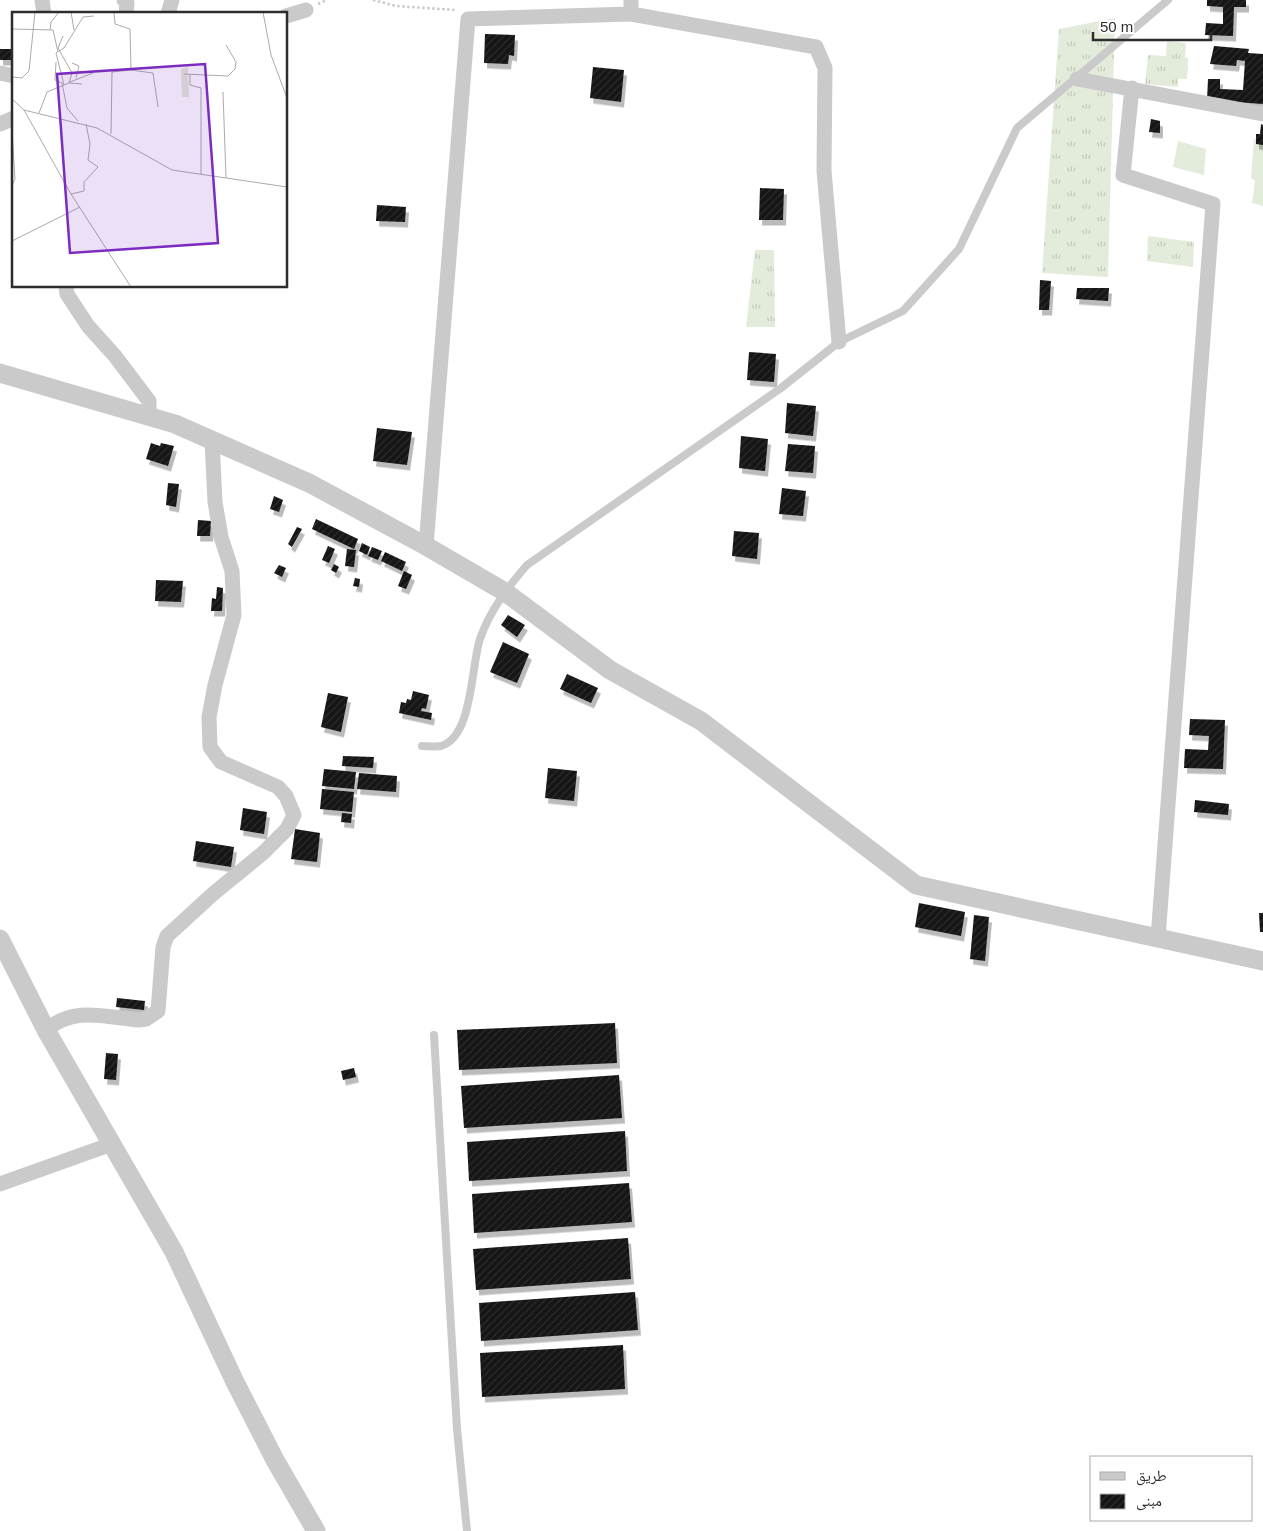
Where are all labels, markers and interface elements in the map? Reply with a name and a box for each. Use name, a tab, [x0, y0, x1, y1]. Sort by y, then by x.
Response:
scale bar	[1093, 10, 1210, 42]
inset map	[12, 12, 288, 288]
text: 50 m	[1100, 18, 1133, 35]
legend	[1090, 1456, 1253, 1521]
text: طريق	[1136, 1467, 1167, 1486]
text: مبنى	[1136, 1492, 1162, 1511]

